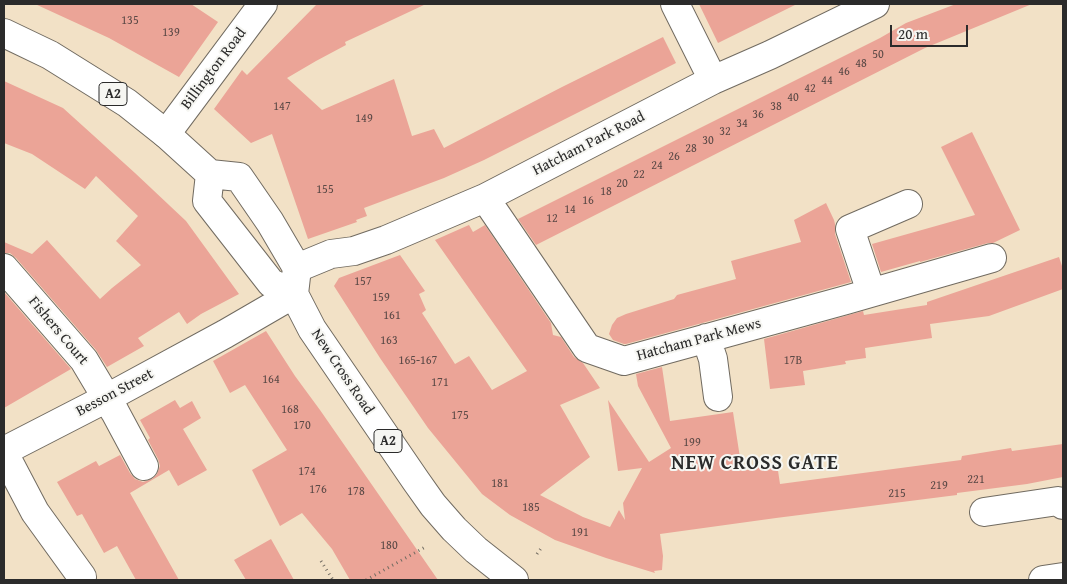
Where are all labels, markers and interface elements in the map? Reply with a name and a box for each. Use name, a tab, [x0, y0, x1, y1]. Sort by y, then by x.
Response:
house number: 135	[121, 14, 139, 28]
scale bar	[892, 15, 970, 47]
text: 20 m	[898, 23, 928, 44]
street label: Billington Road	[178, 25, 250, 113]
house number: 139	[162, 26, 180, 40]
house number: 50	[872, 48, 884, 62]
house number: 48	[855, 57, 867, 71]
house number: 46	[838, 65, 850, 79]
house number: 44	[821, 74, 833, 88]
road number: A2	[99, 82, 127, 106]
house number: 42	[804, 82, 816, 96]
house number: 40	[787, 91, 799, 105]
house number: 147	[273, 100, 291, 114]
house number: 38	[770, 100, 782, 114]
street label: Hatcham Park Road	[530, 108, 648, 180]
house number: 36	[752, 108, 764, 122]
house number: 149	[355, 112, 373, 126]
house number: 34	[736, 117, 748, 131]
house number: 32	[719, 125, 731, 139]
house number: 30	[702, 134, 714, 148]
house number: 28	[685, 142, 697, 156]
house number: 26	[668, 150, 680, 164]
house number: 24	[651, 159, 663, 173]
house number: 22	[633, 168, 645, 182]
house number: 20	[616, 177, 628, 191]
house number: 155	[316, 183, 334, 197]
house number: 18	[600, 185, 612, 199]
house number: 16	[582, 194, 594, 208]
house number: 14	[564, 203, 576, 217]
house number: 12	[546, 212, 558, 226]
house number: 157	[354, 275, 372, 289]
house number: 159	[372, 291, 390, 305]
street label: Fishers Court	[24, 293, 92, 369]
house number: 161	[383, 309, 401, 323]
street label: Hatcham Park Mews	[635, 315, 763, 365]
street label: New Cross Road	[307, 326, 377, 418]
house number: 163	[380, 334, 398, 348]
house number: 165-167	[399, 354, 437, 368]
house number: 17B	[784, 354, 802, 368]
street label: Besson Street	[73, 365, 157, 421]
house number: 164	[262, 373, 280, 387]
house number: 171	[431, 376, 449, 390]
house number: 168	[281, 403, 299, 417]
house number: 175	[451, 409, 469, 423]
house number: 170	[293, 419, 311, 433]
road number: A2	[374, 430, 402, 452]
house number: 199	[683, 436, 701, 450]
district label: NEW CROSS GATE	[669, 452, 841, 476]
house number: 174	[298, 465, 316, 479]
house number: 221	[967, 473, 985, 487]
house number: 181	[491, 477, 509, 491]
house number: 219	[930, 479, 948, 493]
house number: 176	[309, 483, 327, 497]
house number: 178	[347, 485, 365, 499]
house number: 215	[888, 487, 906, 501]
house number: 185	[522, 501, 540, 515]
house number: 191	[571, 526, 589, 540]
house number: 180	[380, 539, 398, 553]

